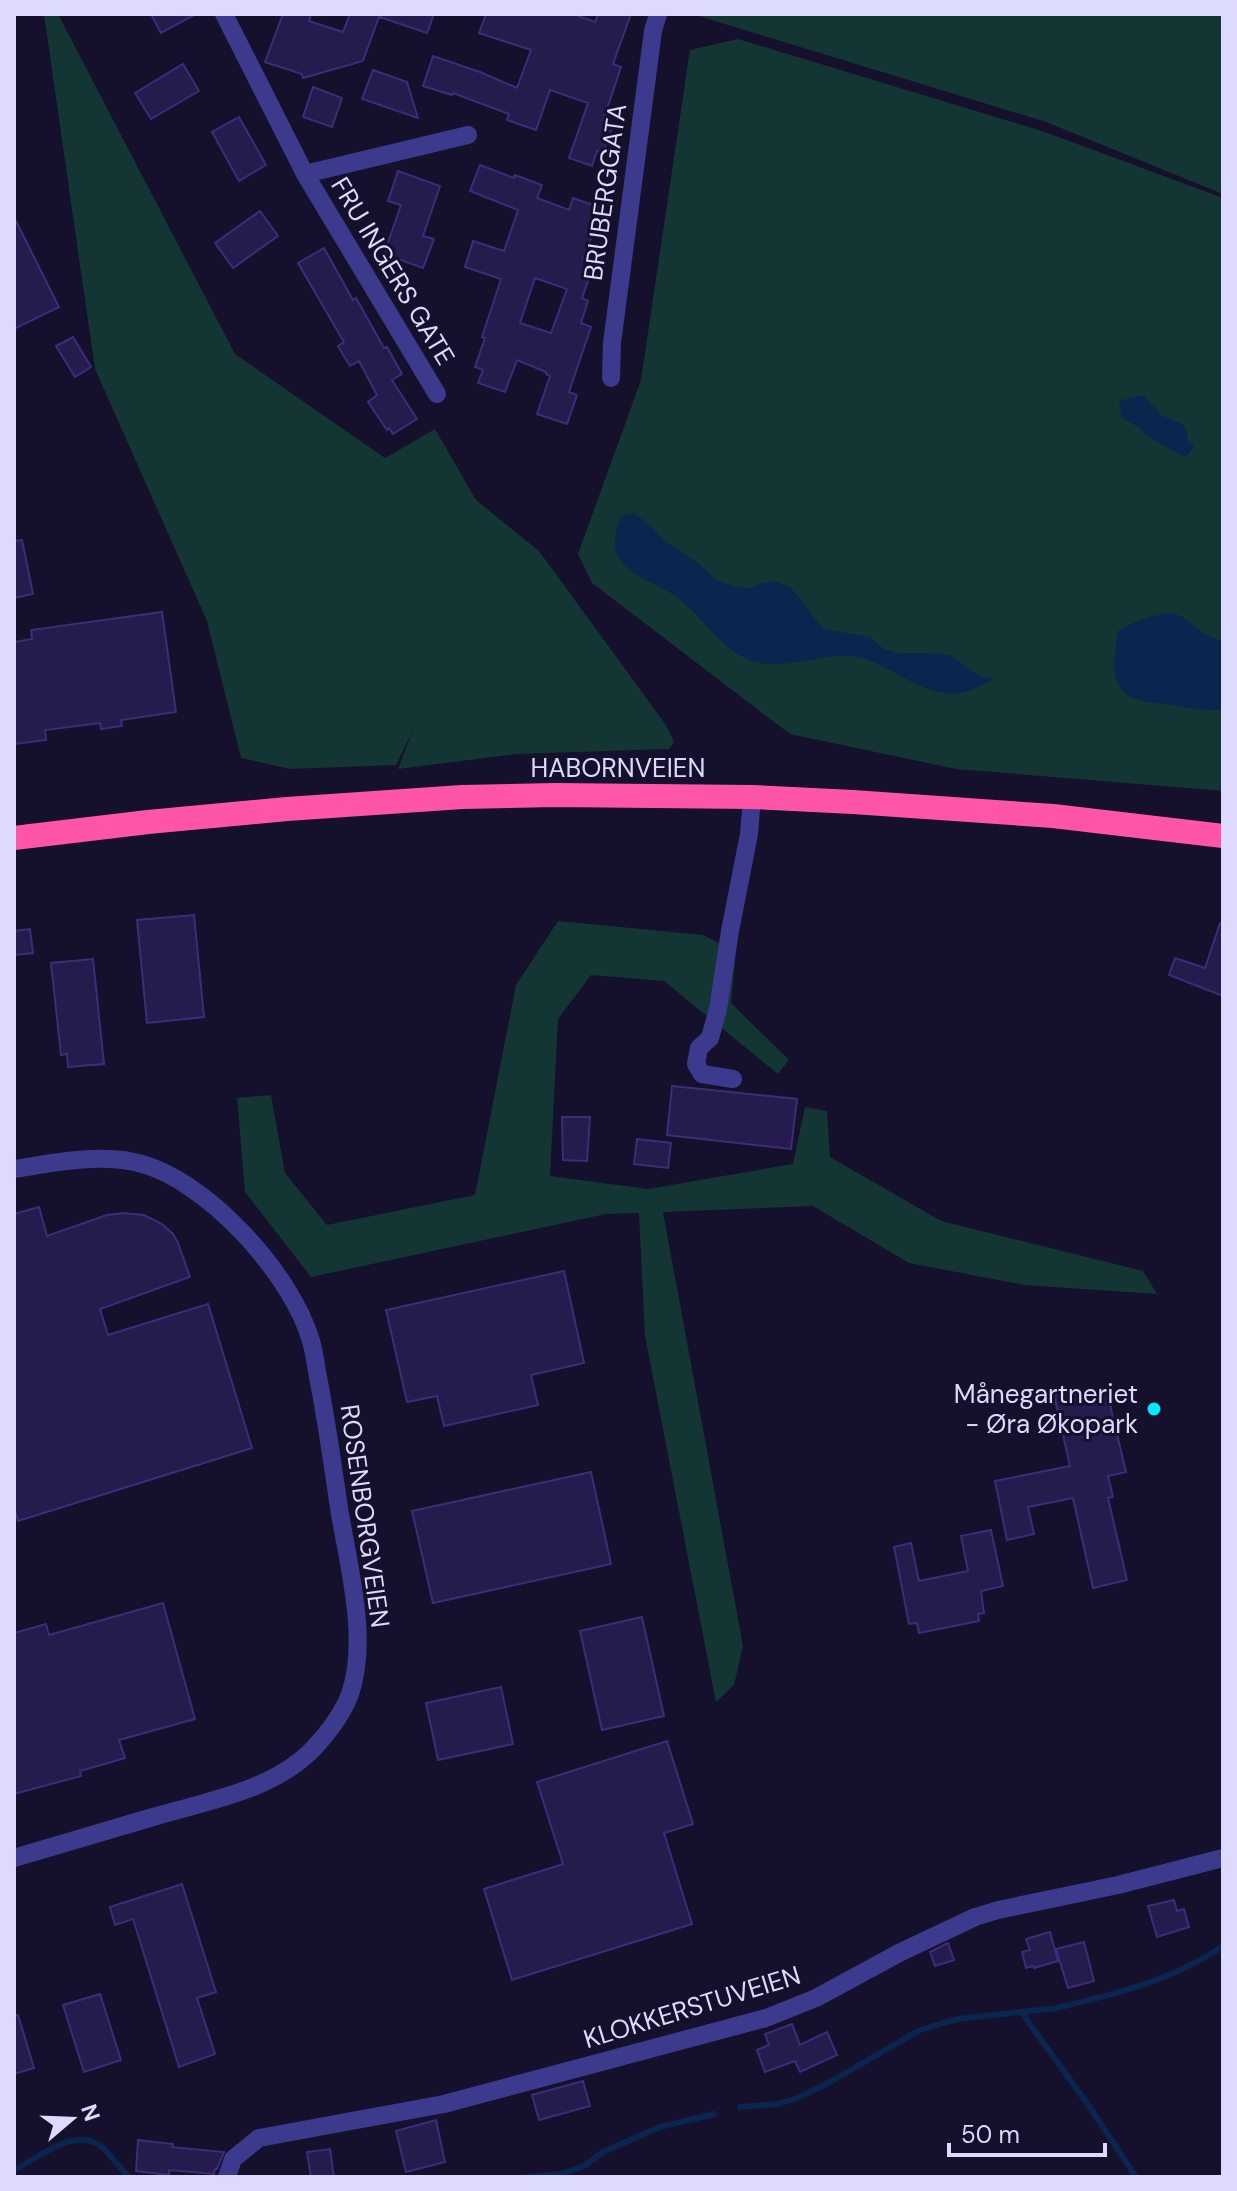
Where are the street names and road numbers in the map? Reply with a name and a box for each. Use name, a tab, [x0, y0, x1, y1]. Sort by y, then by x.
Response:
street label: BRUBERGGATA	[576, 101, 634, 283]
street label: FRU INGERS GATE	[323, 171, 463, 371]
street label: HABORNVEIEN	[530, 751, 706, 785]
street label: ROSENBORGVEIEN	[333, 1402, 397, 1630]
street label: KLOKKERSTUVEIEN	[579, 1958, 805, 2056]

